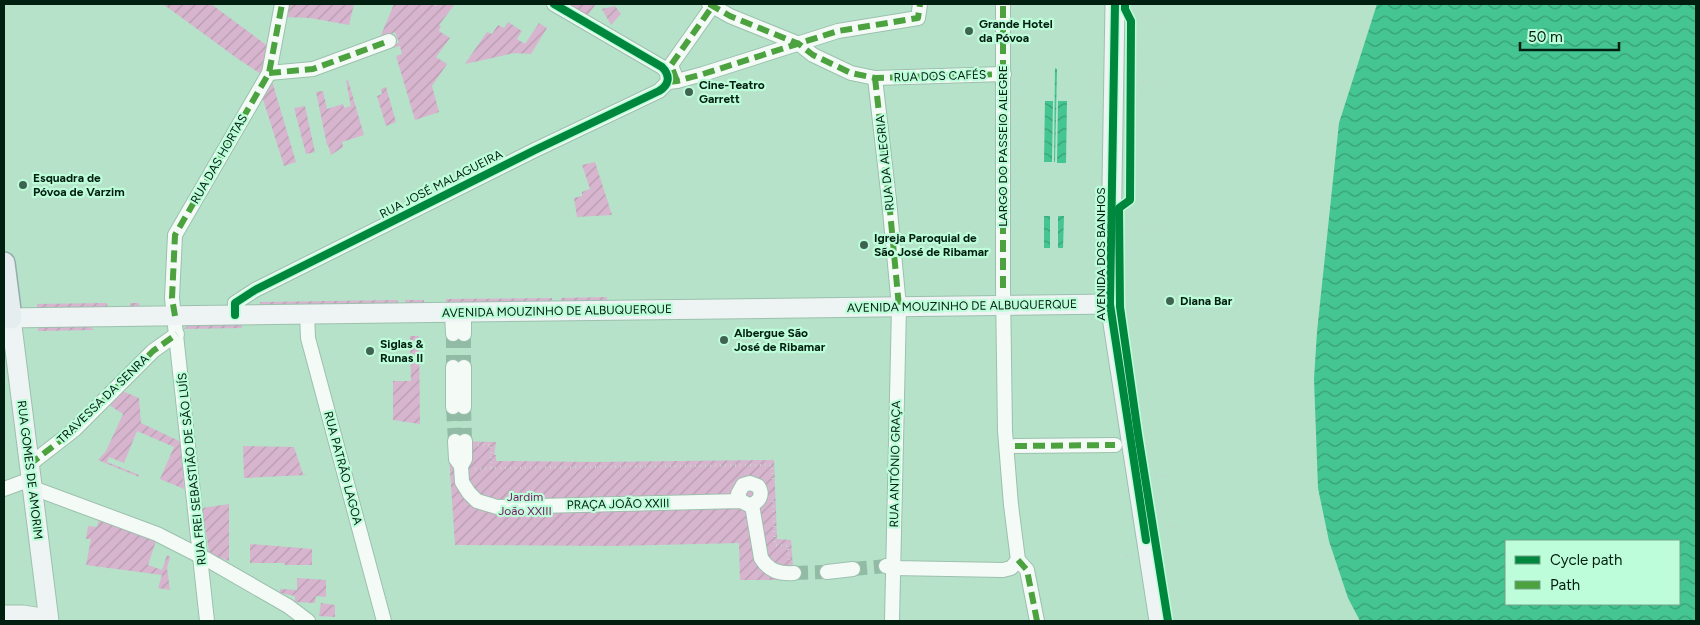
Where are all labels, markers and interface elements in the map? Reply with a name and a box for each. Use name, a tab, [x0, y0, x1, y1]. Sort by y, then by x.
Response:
place label: Grande Hotel da Póvoa	[979, 17, 1053, 45]
scale bar	[1520, 20, 1619, 52]
marker: Grande Hotel da Póvoa	[963, 25, 975, 37]
text: 50 m	[1528, 28, 1563, 46]
street label: LARGO DO PASSEIO ALEGRE	[996, 65, 1010, 227]
street label: RUA DOS CAFÉS	[893, 67, 987, 85]
place label: Cine-Teatro Garrett	[699, 78, 765, 106]
marker: Cine-Teatro Garrett	[683, 86, 695, 98]
street label: RUA DAS HORTAS	[188, 112, 250, 206]
street label: RUA DA ALEGRIA	[873, 115, 897, 211]
street label: RUA JOSÉ MALAGUEIRA	[377, 147, 505, 221]
place label: Esquadra de Póvoa de Varzim	[33, 171, 125, 199]
marker: Esquadra de Póvoa de Varzim	[17, 179, 29, 191]
street label: AVENIDA DOS BANHOS	[1094, 187, 1108, 321]
place label: Igreja Paroquial de São José de Ribamar	[874, 231, 989, 259]
marker: Igreja Paroquial de São José de Ribamar	[858, 239, 870, 251]
place label: Diana Bar	[1180, 294, 1233, 308]
marker: Diana Bar	[1164, 295, 1176, 307]
street label: AVENIDA MOUZINHO DE ALBUQUERQUE	[847, 297, 1077, 315]
street label: AVENIDA MOUZINHO DE ALBUQUERQUE	[442, 302, 672, 320]
place label: Albergue São José de Ribamar	[734, 326, 826, 354]
marker: Albergue São José de Ribamar	[718, 334, 730, 346]
place label: Siglas & Runas II	[380, 337, 423, 365]
marker: Siglas & Runas II	[364, 345, 376, 357]
street label: TRAVESSA DA SENRA	[54, 352, 152, 446]
street label: RUA FREI SEBASTIÃO DE SÃO LUÍS	[175, 372, 209, 566]
street label: RUA GOMES DE AMORIM	[15, 400, 45, 540]
street label: RUA ANTÓNIO GRAÇA	[887, 400, 903, 528]
street label: RUA PATRÃO LAGOA	[321, 410, 365, 526]
park label: Jardim João XXIII	[498, 490, 552, 518]
street label: PRAÇA JOÃO XXIII	[567, 496, 669, 512]
legend	[1505, 540, 1680, 605]
text: Cycle path	[1550, 551, 1622, 569]
text: Path	[1550, 576, 1580, 594]

